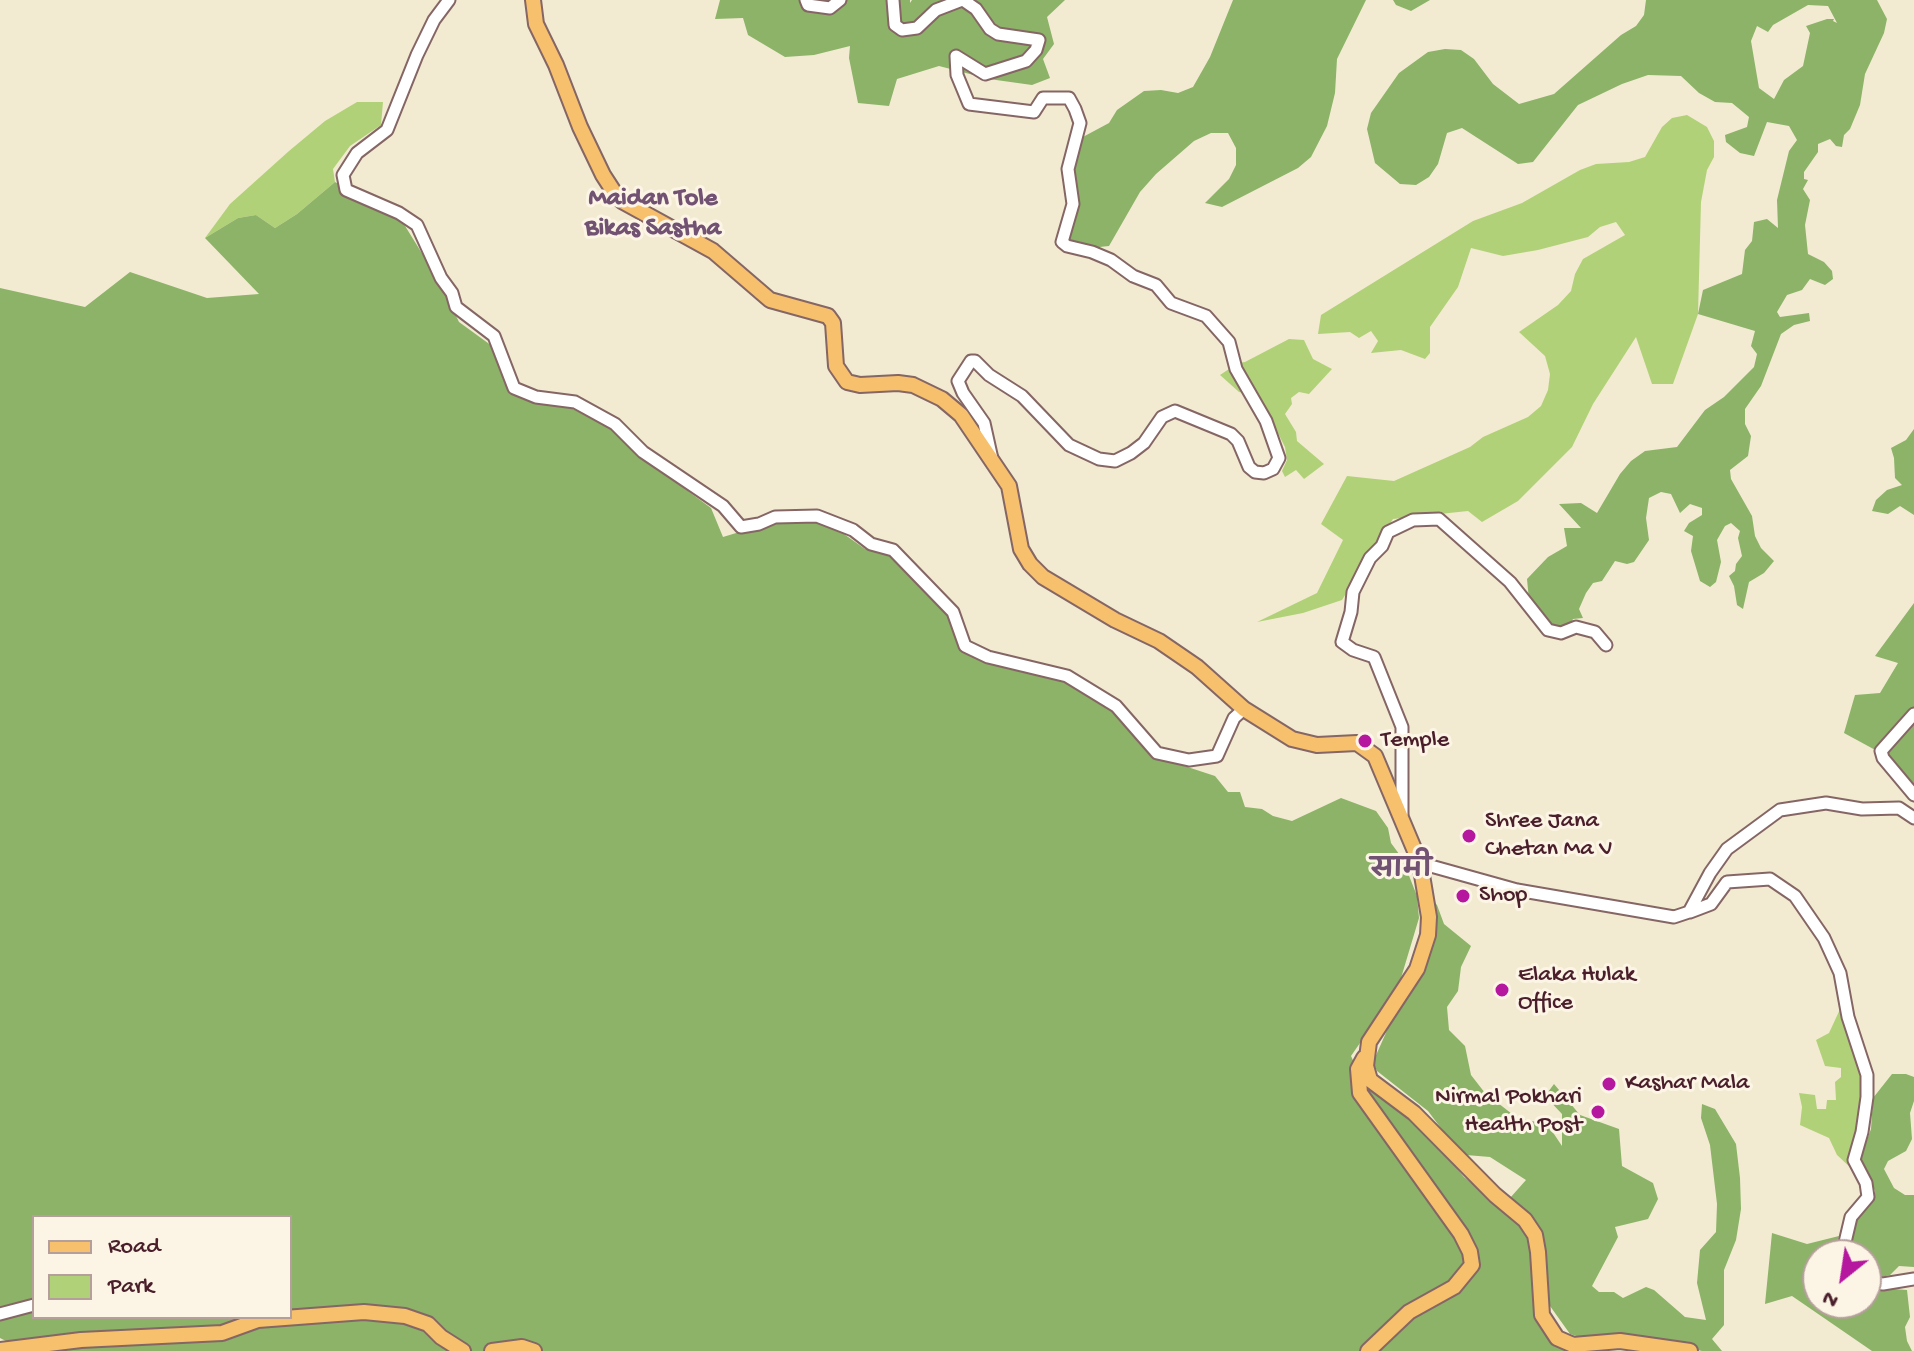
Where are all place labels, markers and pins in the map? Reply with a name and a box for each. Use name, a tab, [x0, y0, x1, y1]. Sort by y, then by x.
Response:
place label: Temple	[1381, 727, 1449, 755]
marker: Temple	[1356, 732, 1374, 750]
place label: Shree Jana Chetan Ma V	[1485, 808, 1612, 864]
marker: Shree Jana Chetan Ma V	[1460, 827, 1478, 845]
place label: Shop	[1479, 882, 1527, 910]
marker: Shop	[1454, 887, 1472, 905]
place label: Elaka Hulak Office	[1518, 962, 1636, 1018]
marker: Elaka Hulak Office	[1493, 981, 1511, 999]
place label: Kashar Mala	[1625, 1070, 1749, 1098]
marker: Kashar Mala	[1600, 1075, 1618, 1093]
place label: Nirmal Pokhari Health Post	[1435, 1084, 1582, 1140]
marker: Nirmal Pokhari Health Post	[1589, 1103, 1607, 1121]

